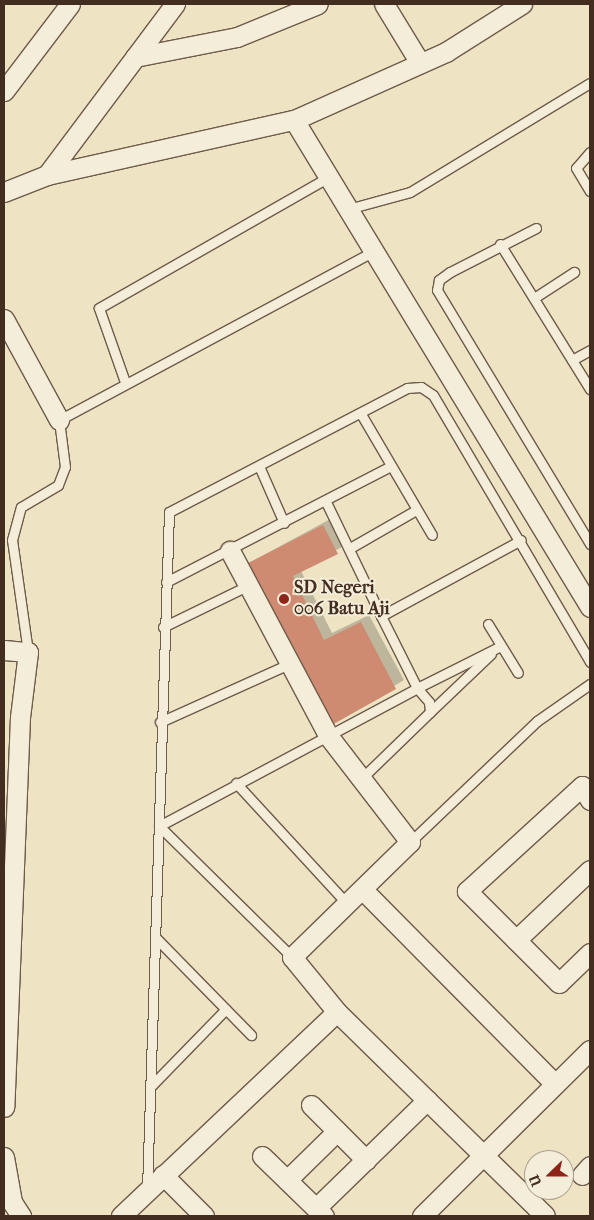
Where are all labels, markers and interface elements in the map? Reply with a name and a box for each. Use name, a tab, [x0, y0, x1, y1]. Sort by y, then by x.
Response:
place label: SD Negeri 006 Batu Aji	[294, 578, 390, 620]
marker: SD Negeri 006 Batu Aji	[278, 593, 290, 605]
north arrow	[524, 1150, 574, 1200]
text: U	[526, 1172, 545, 1189]

